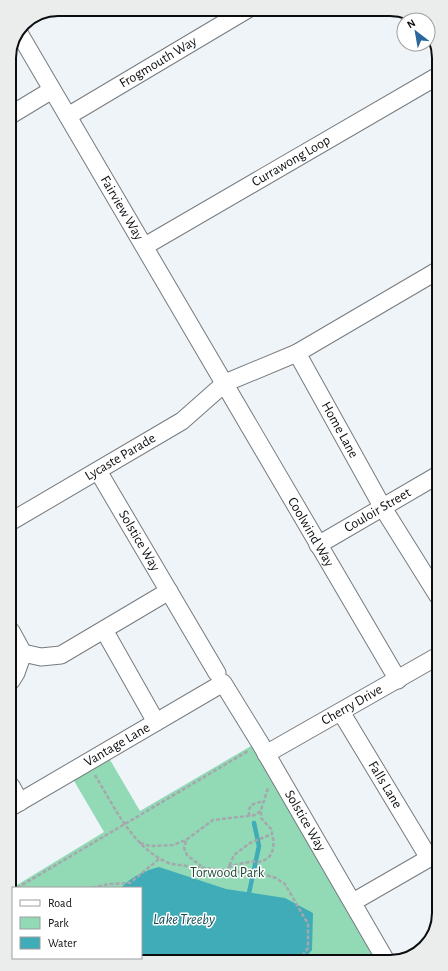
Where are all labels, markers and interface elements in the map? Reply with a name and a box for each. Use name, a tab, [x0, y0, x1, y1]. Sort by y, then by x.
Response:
north arrow	[396, 12, 436, 52]
text: N	[405, 17, 417, 31]
street label: Frogmouth Way	[117, 34, 199, 91]
street label: Currawong Loop	[249, 133, 333, 189]
street label: Fairview Way	[98, 174, 146, 243]
street label: Home Lane	[319, 400, 361, 460]
street label: Lycaste Parade	[83, 431, 158, 483]
street label: Couloir Street	[342, 485, 414, 535]
street label: Coolwind Way	[285, 495, 336, 569]
street label: Solstice Way	[116, 508, 162, 574]
street label: Cherry Drive	[319, 682, 385, 728]
street label: Vantage Lane	[82, 720, 152, 769]
street label: Falls Lane	[365, 759, 404, 811]
street label: Solstice Way	[282, 788, 328, 854]
park label: Torwood Park	[190, 866, 265, 880]
legend	[12, 887, 142, 959]
text: Road	[48, 897, 72, 909]
water label: Lake Treeby	[153, 912, 216, 927]
text: Park	[48, 917, 69, 929]
text: Water	[48, 937, 77, 949]

